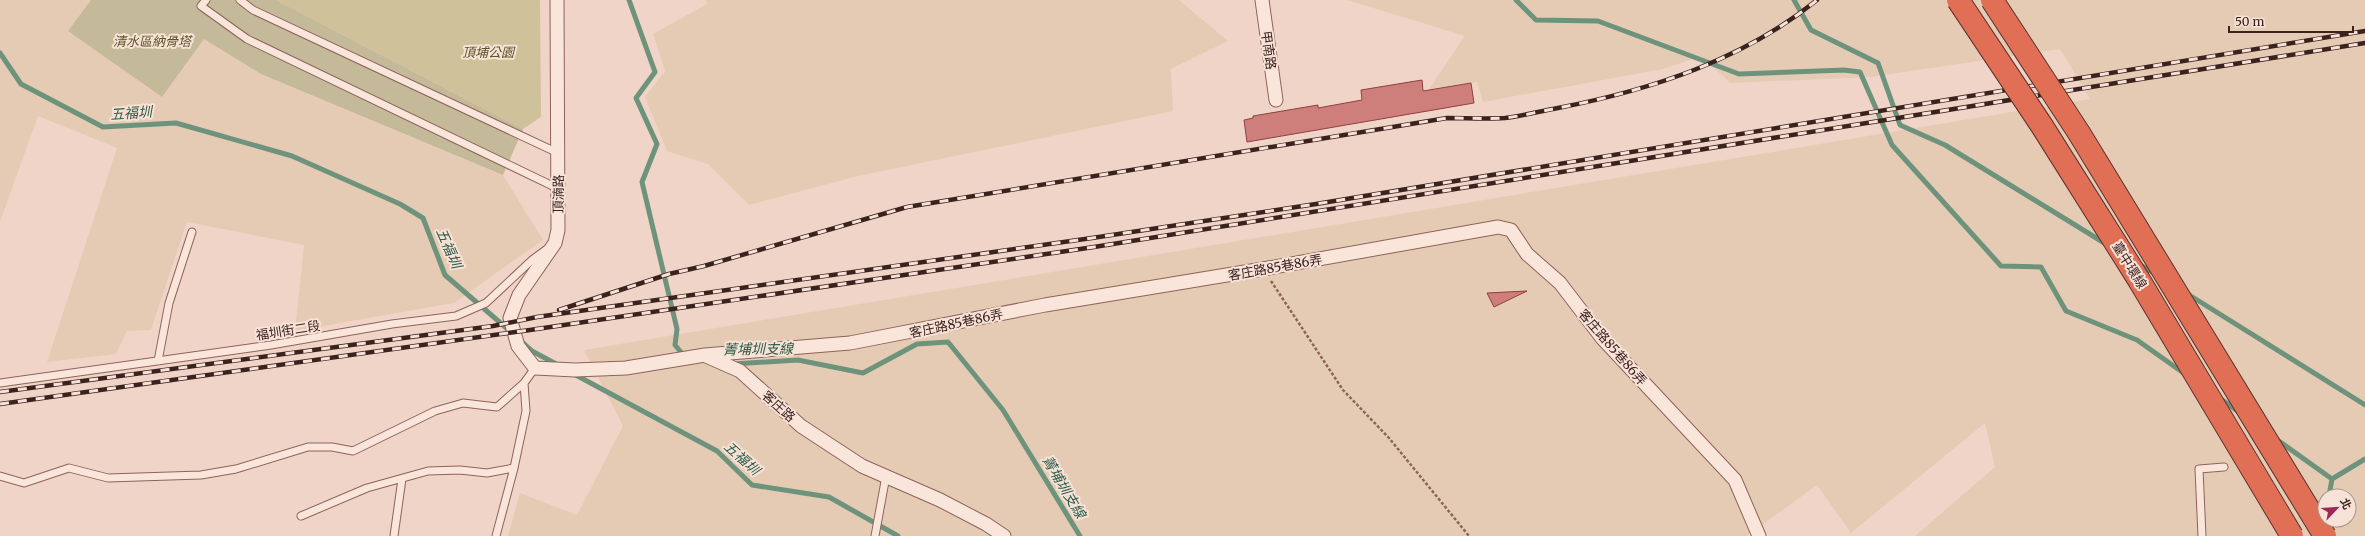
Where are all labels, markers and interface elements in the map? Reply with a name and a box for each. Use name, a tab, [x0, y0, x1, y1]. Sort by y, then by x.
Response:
scale bar	[2229, 8, 2353, 34]
text: 50 m	[2235, 14, 2264, 29]
street label: 甲南路	[1257, 30, 1280, 71]
park label: 清水區納骨塔	[113, 33, 193, 50]
park label: 頂埔公園	[462, 44, 516, 61]
water label: 五福圳	[109, 102, 155, 123]
street label: 頂湳路	[550, 174, 567, 214]
water label: 五福圳	[432, 225, 467, 273]
street label: 臺中環線	[2109, 239, 2151, 292]
street label: 客庄路85巷86弄	[1227, 251, 1324, 284]
street label: 客庄路85巷86弄	[908, 305, 1005, 342]
street label: 客庄路85巷86弄	[1575, 306, 1650, 389]
street label: 福圳街二段	[255, 317, 322, 344]
water label: 菁埔圳支線	[723, 339, 795, 359]
street label: 客庄路	[758, 387, 799, 426]
water label: 五福圳	[720, 437, 765, 480]
water label: 菁埔圳支線	[1038, 452, 1091, 523]
north arrow	[2317, 488, 2357, 528]
text: 北	[2337, 496, 2355, 512]

